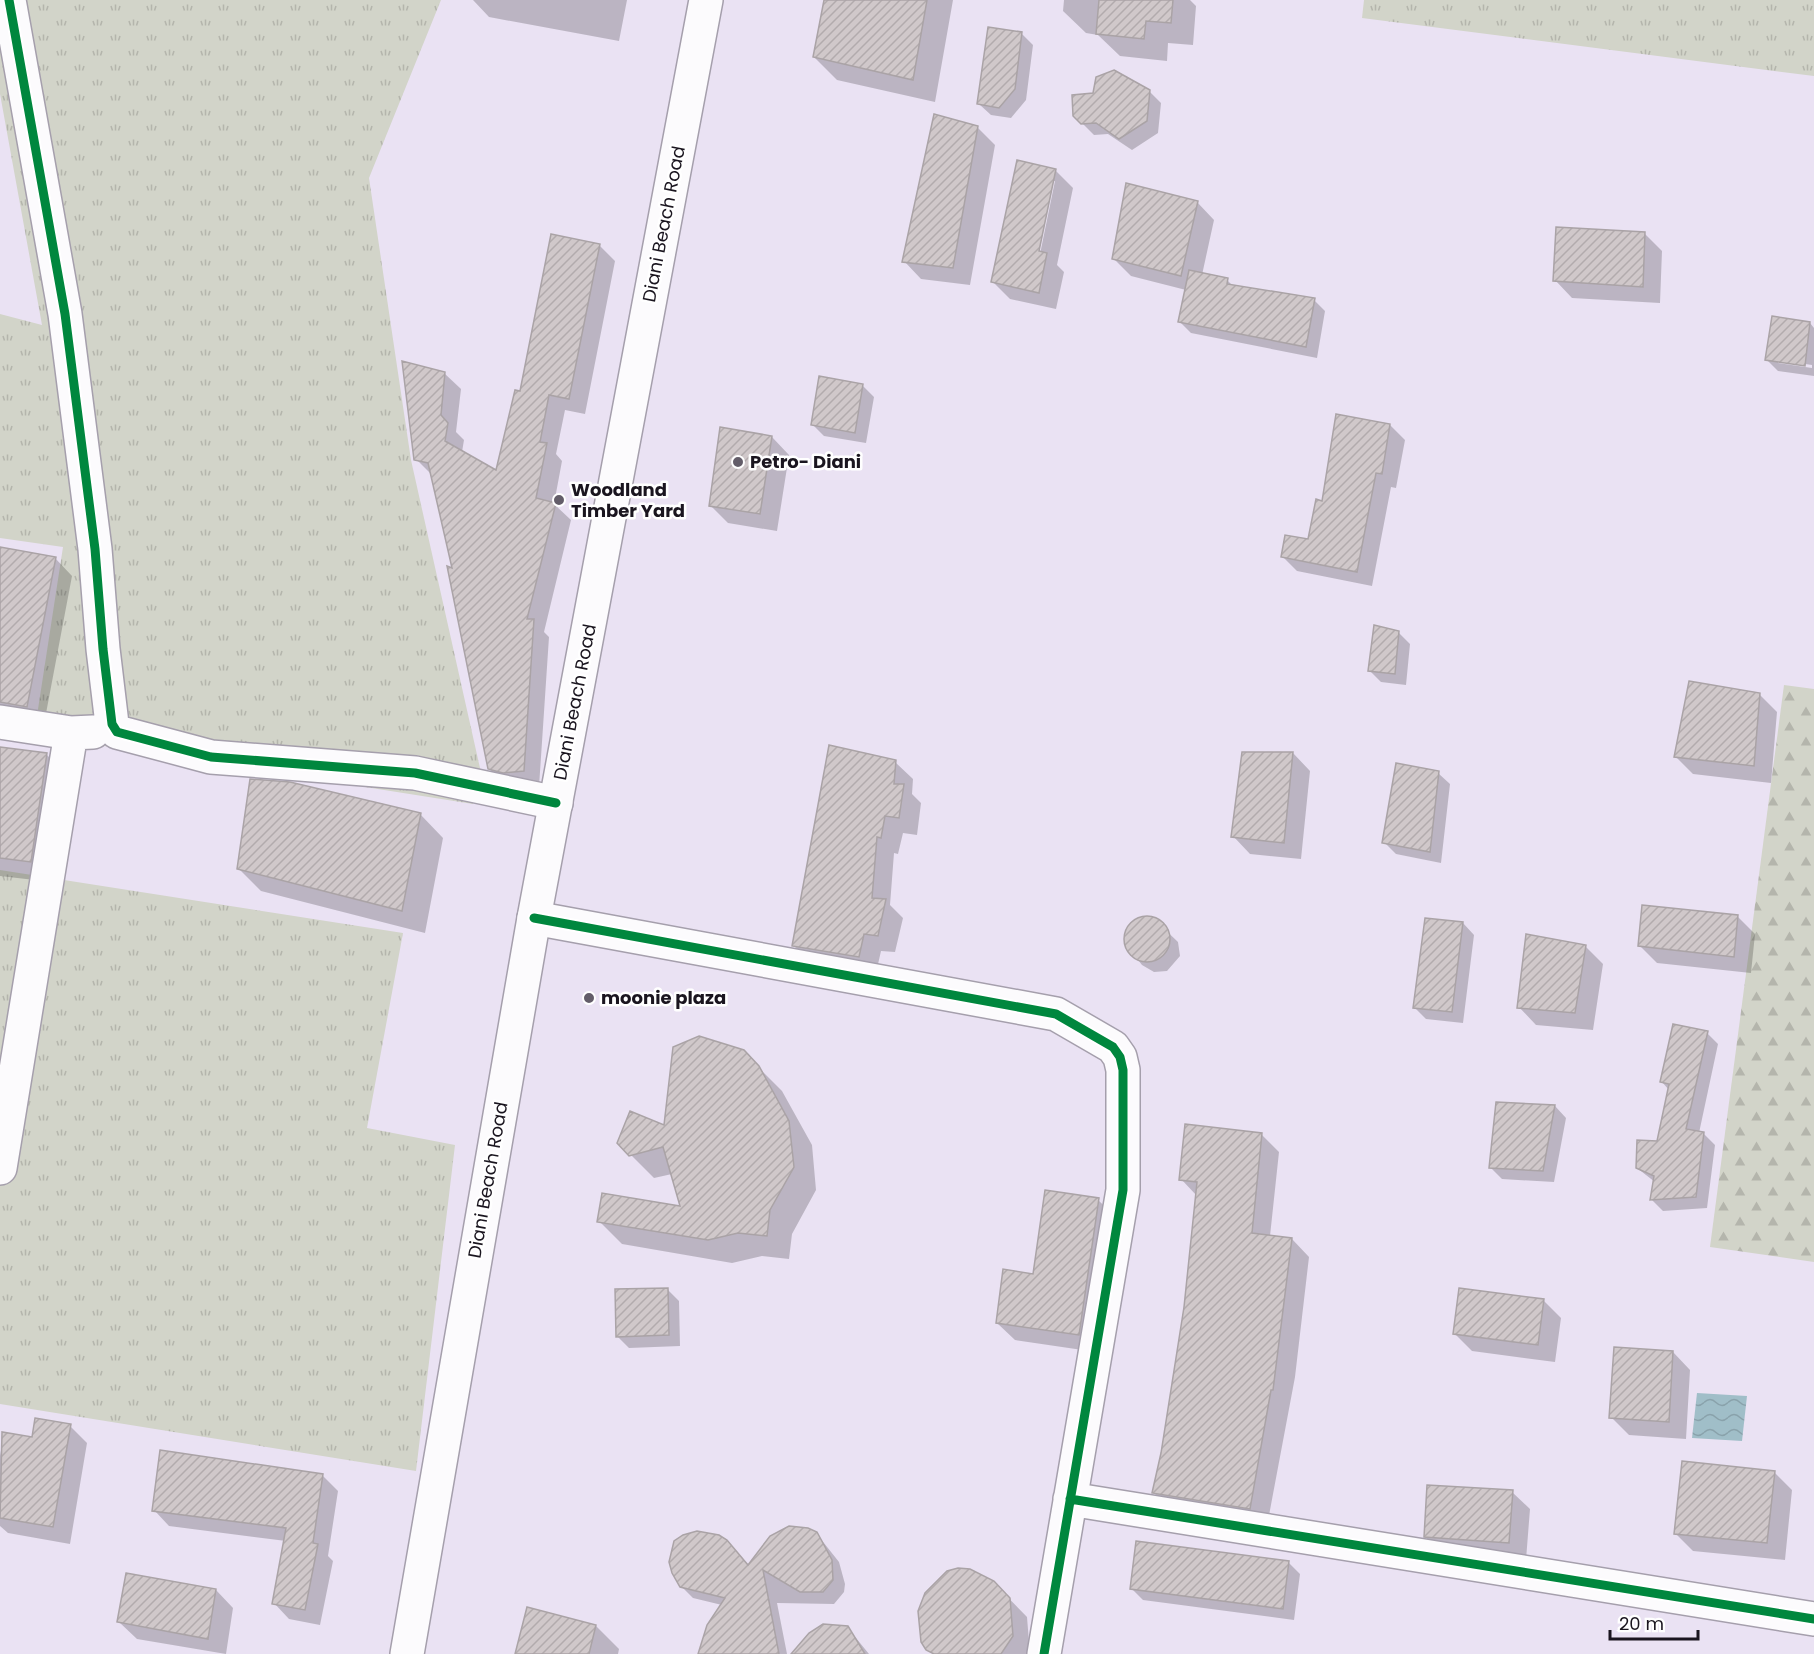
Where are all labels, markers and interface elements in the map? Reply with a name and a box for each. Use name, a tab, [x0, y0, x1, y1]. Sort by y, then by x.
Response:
street label: Diani Beach Road	[636, 144, 691, 304]
place label: Petro- Diani	[750, 449, 861, 474]
marker: Petro- Diani	[731, 455, 745, 469]
place label: Woodland Timber Yard	[571, 477, 685, 523]
marker: Woodland Timber Yard	[552, 493, 566, 507]
street label: Diani Beach Road	[547, 622, 602, 782]
place label: moonie plaza	[601, 985, 726, 1010]
marker: moonie plaza	[582, 991, 596, 1005]
street label: Diani Beach Road	[461, 1100, 514, 1260]
scale bar	[1610, 1603, 1698, 1641]
text: 20 m	[1619, 1611, 1664, 1636]

